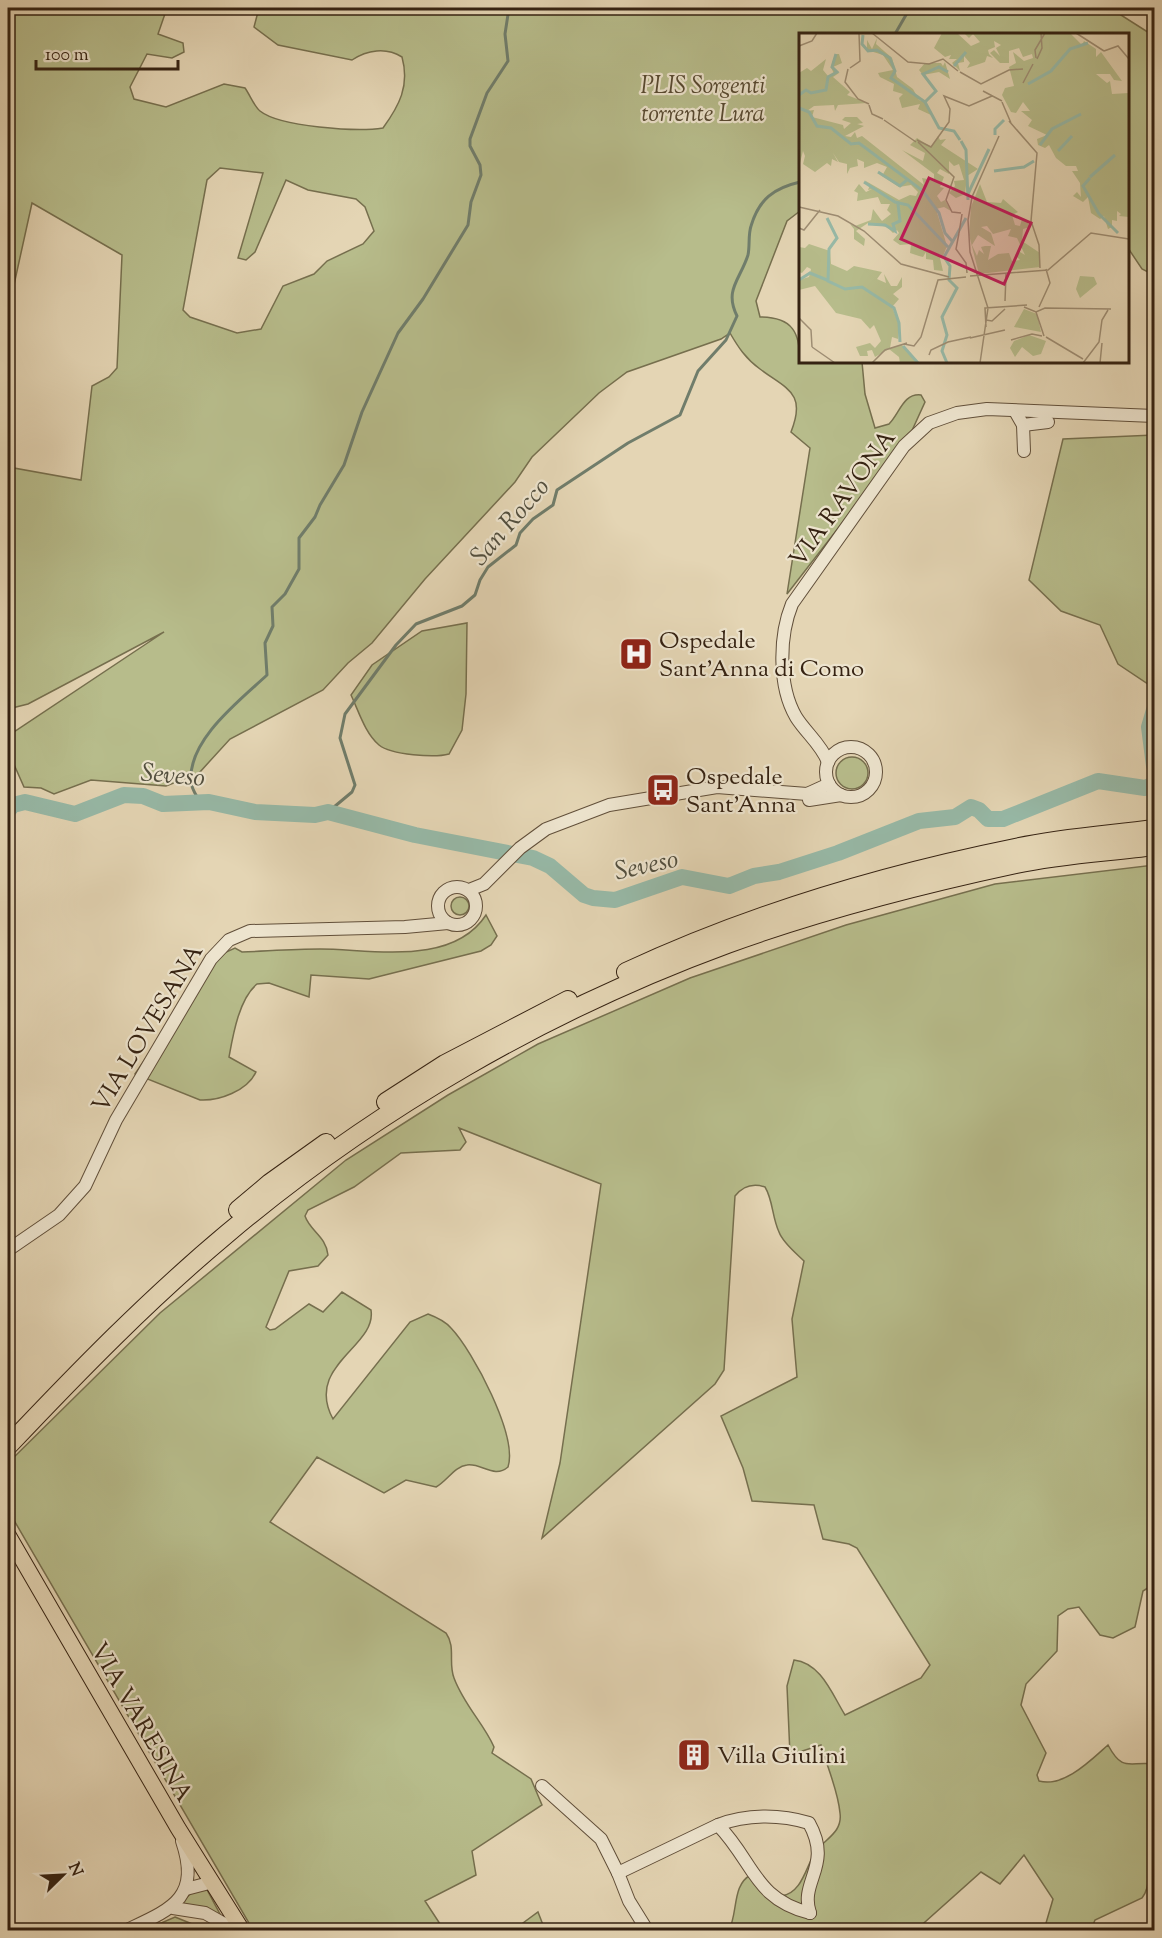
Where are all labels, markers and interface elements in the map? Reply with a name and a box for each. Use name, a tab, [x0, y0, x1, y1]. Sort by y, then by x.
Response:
scale bar	[36, 33, 178, 71]
inset map	[799, 33, 1129, 363]
text: 100 m	[45, 43, 89, 69]
park label: PLIS Sorgenti torrente Lura	[640, 70, 766, 132]
street label: VIA RAVONA	[782, 423, 905, 575]
water label: San Rocco	[462, 471, 560, 575]
place label: Ospedale Sant'Anna di Como	[659, 625, 864, 687]
hospital icon: Ospedale Sant'Anna di Como	[618, 636, 654, 672]
water label: Seveso	[139, 755, 206, 798]
place label: Ospedale Sant'Anna	[686, 761, 796, 823]
bus stop icon: Ospedale Sant'Anna	[645, 772, 681, 808]
water label: Seveso	[611, 842, 682, 891]
street label: VIA LOVESANA	[85, 938, 213, 1120]
street label: VIA VARESINA	[81, 1637, 200, 1810]
building icon: Villa Giulini	[676, 1737, 712, 1773]
place label: Villa Giulini	[717, 1740, 846, 1774]
north arrow	[33, 1845, 93, 1905]
text: N	[61, 1859, 88, 1881]

